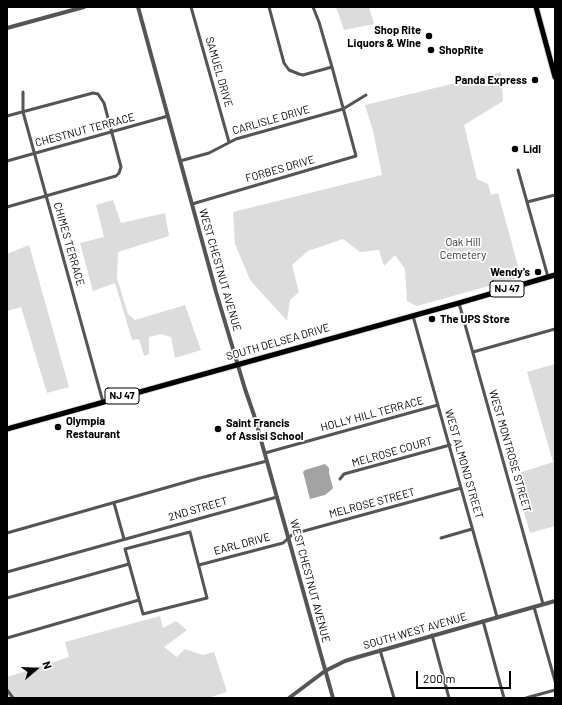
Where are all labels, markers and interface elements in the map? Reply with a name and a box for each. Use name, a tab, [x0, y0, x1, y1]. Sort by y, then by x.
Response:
place label: Shop Rite Liquors & Wine	[347, 23, 421, 49]
marker: Shop Rite Liquors & Wine	[424, 31, 434, 41]
street label: SAMUEL DRIVE	[203, 35, 235, 109]
place label: ShopRite	[439, 43, 484, 57]
marker: ShopRite	[426, 45, 436, 55]
place label: Panda Express	[455, 73, 527, 87]
marker: Panda Express	[530, 75, 540, 85]
street label: CARLISLE DRIVE	[231, 103, 311, 137]
street label: CHESTNUT TERRACE	[34, 110, 136, 150]
place label: Lidl	[523, 142, 541, 156]
marker: Lidl	[510, 144, 520, 154]
street label: FORBES DRIVE	[244, 153, 316, 185]
street label: CHIMES TERRACE	[51, 201, 87, 287]
street label: WEST CHESTNUT AVENUE	[196, 207, 244, 333]
park label: Oak Hill Cemetery	[440, 235, 486, 261]
place label: Wendy's	[490, 265, 530, 279]
marker: Wendy's	[533, 267, 543, 277]
road number: NJ 47	[490, 281, 524, 297]
place label: The UPS Store	[440, 312, 510, 326]
marker: The UPS Store	[427, 314, 437, 324]
street label: SOUTH DELSEA DRIVE	[225, 321, 331, 363]
road number: NJ 47	[105, 388, 139, 404]
street label: WEST MONTROSE STREET	[486, 388, 534, 514]
street label: HOLLY HILL TERRACE	[319, 394, 425, 434]
street label: WEST ALMOND STREET	[442, 408, 486, 520]
place label: Olympia Restaurant	[66, 414, 120, 440]
place label: Saint Francis of Assisi School	[226, 416, 303, 442]
marker: Olympia Restaurant	[53, 422, 63, 432]
marker: Saint Francis of Assisi School	[213, 424, 223, 434]
street label: MELROSE COURT	[350, 434, 434, 470]
street label: MELROSE STREET	[328, 485, 416, 521]
street label: 2ND STREET	[167, 494, 229, 524]
street label: WEST CHESTNUT AVENUE	[287, 518, 333, 644]
street label: EARL DRIVE	[212, 530, 272, 558]
street label: SOUTH WEST AVENUE	[362, 610, 468, 652]
north arrow	[16, 649, 56, 689]
text: N	[40, 659, 55, 671]
scale bar	[418, 663, 513, 689]
text: 200 m	[423, 671, 455, 685]

